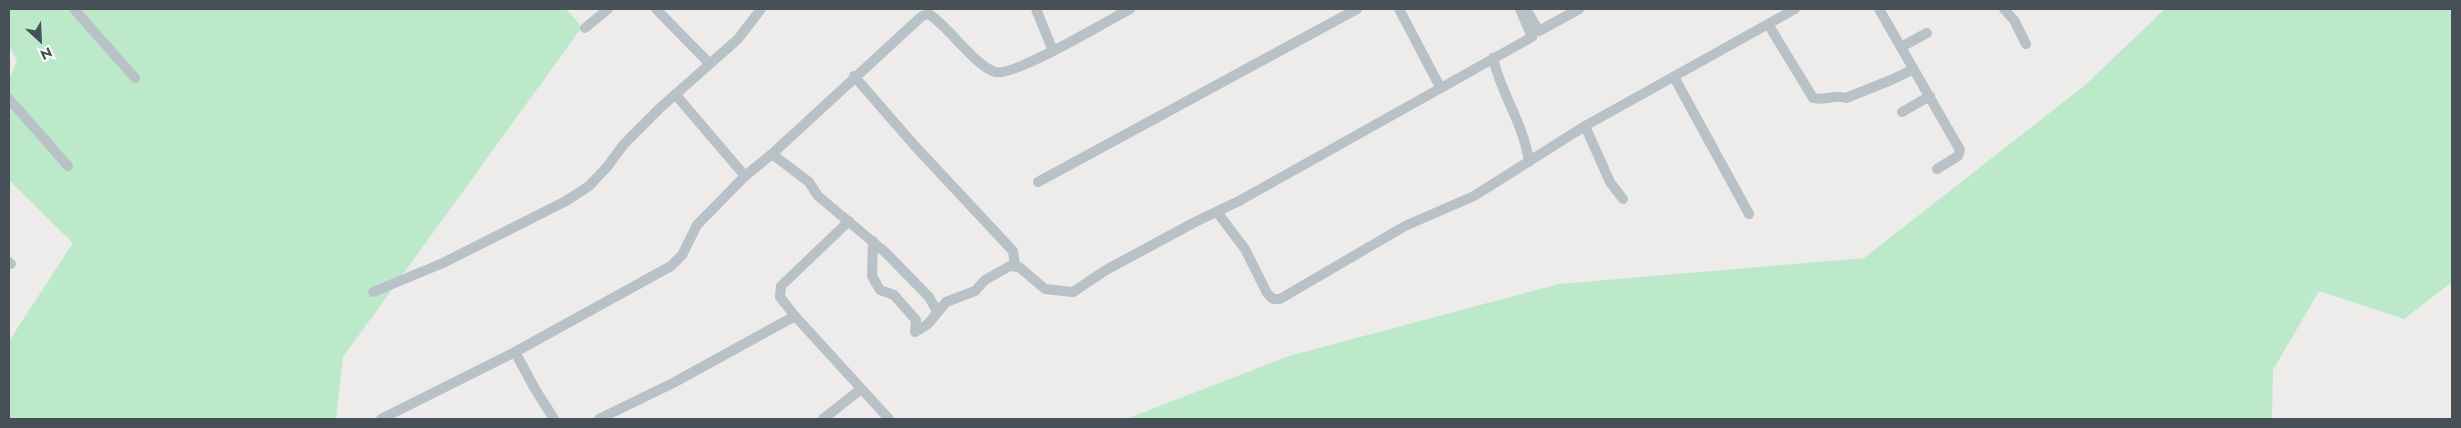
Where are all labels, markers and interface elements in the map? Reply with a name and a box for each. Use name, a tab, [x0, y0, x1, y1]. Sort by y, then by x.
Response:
north arrow	[15, 15, 65, 65]
text: N	[37, 42, 56, 65]

